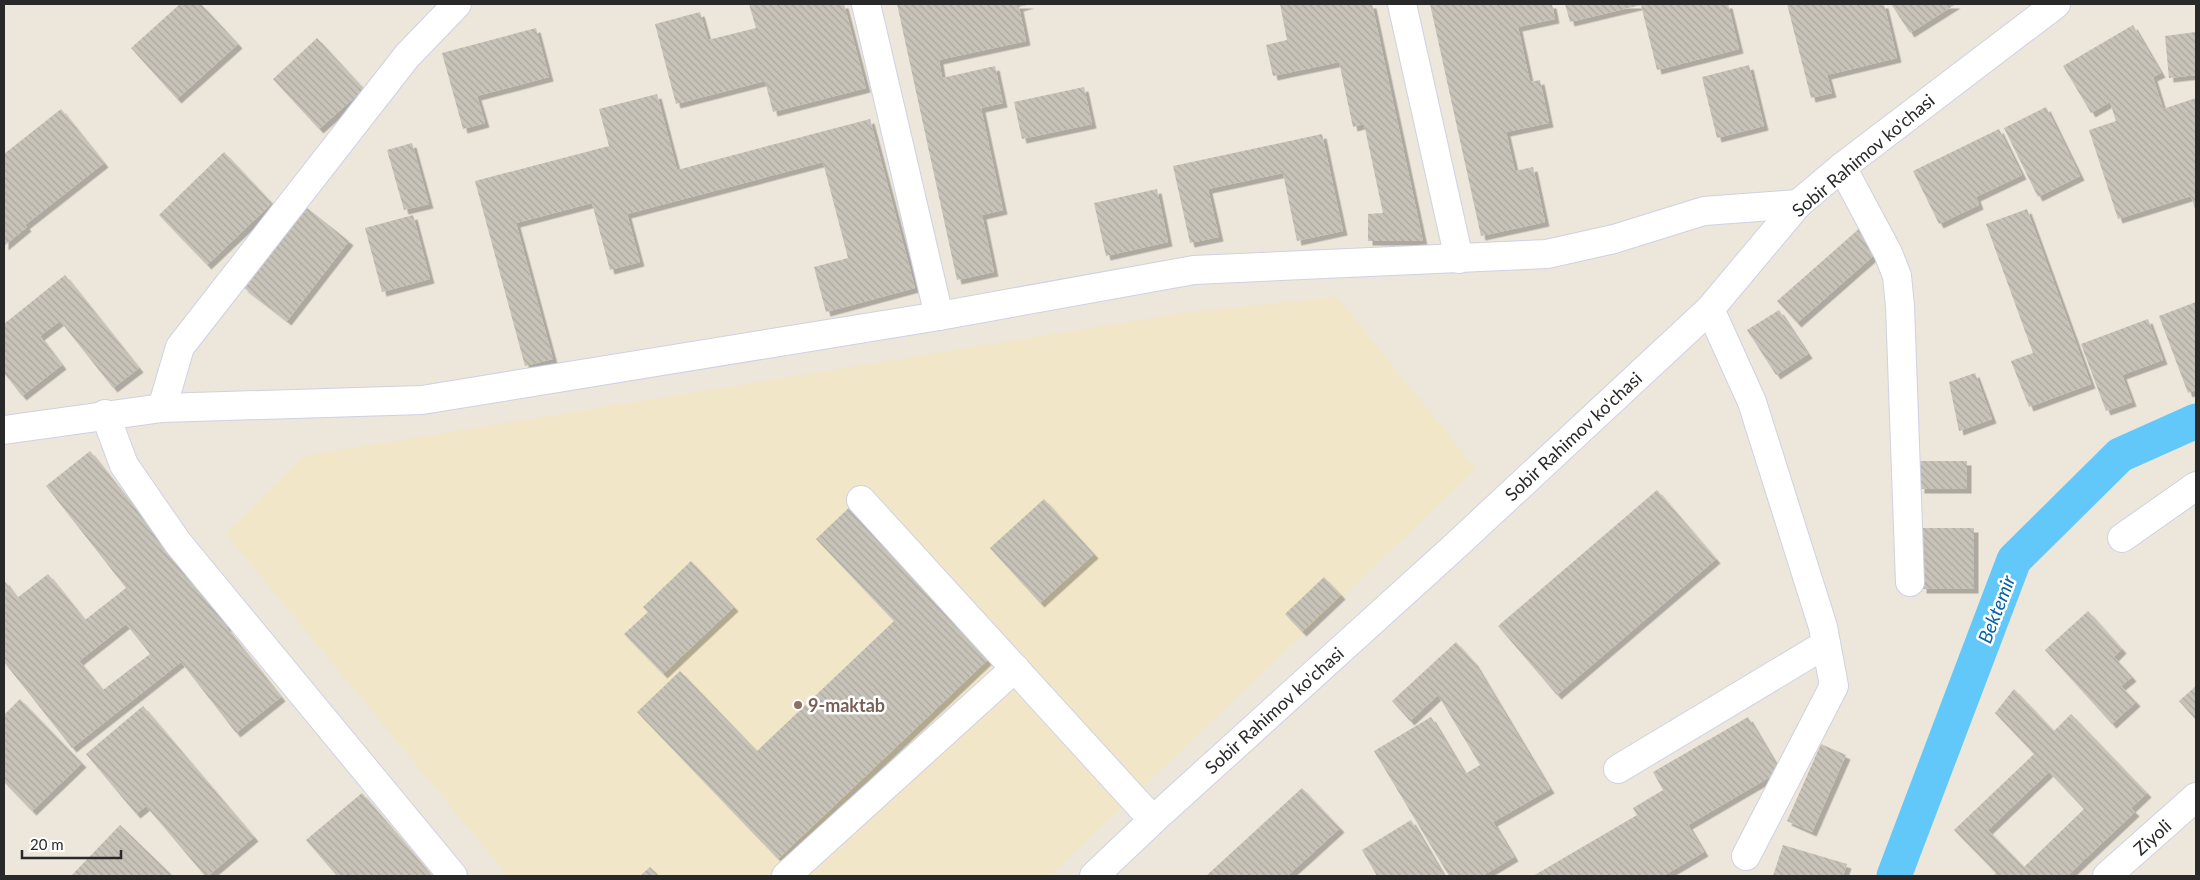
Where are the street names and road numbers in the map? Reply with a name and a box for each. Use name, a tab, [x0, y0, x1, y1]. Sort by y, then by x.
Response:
street label: Sobir Rahimov ko'chasi	[1787, 89, 1939, 221]
street label: Sobir Rahimov ko'chasi	[1500, 367, 1646, 505]
street label: Sobir Rahimov ko'chasi	[1200, 642, 1348, 778]
street label: Ziyoli	[2129, 814, 2175, 860]

